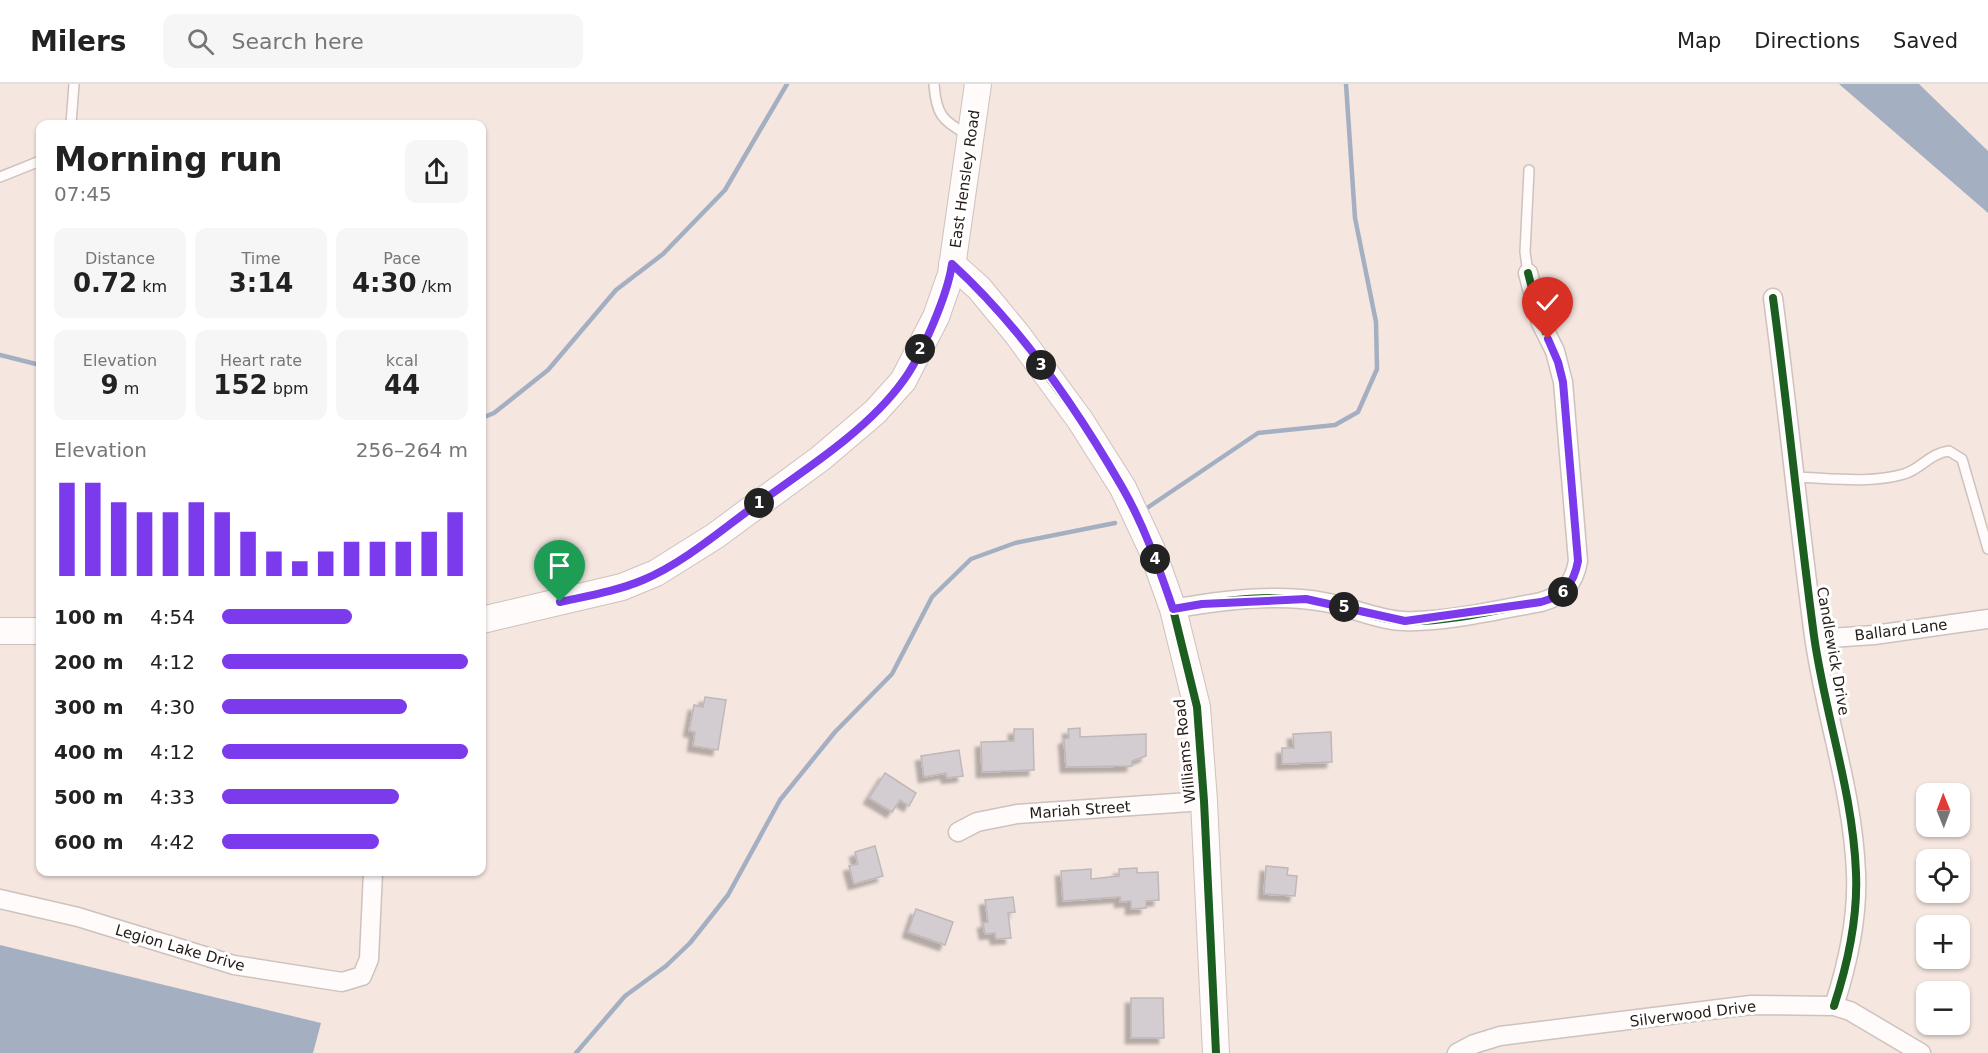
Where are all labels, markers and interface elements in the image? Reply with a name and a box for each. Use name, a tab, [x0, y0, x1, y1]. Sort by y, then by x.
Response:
search box	[163, 14, 583, 68]
text: Milers	[30, 25, 127, 58]
icon: search	[184, 25, 217, 58]
text: Search here	[232, 29, 364, 54]
text: Map	[1677, 29, 1721, 53]
text: Directions	[1754, 29, 1860, 53]
text: Saved	[1893, 29, 1958, 53]
street label: East Hensley Road	[946, 109, 984, 249]
text: Morning run	[54, 140, 282, 179]
button: share	[405, 140, 468, 203]
text: 07:45	[54, 182, 112, 206]
text: Distance	[85, 249, 155, 268]
text: Time	[241, 249, 281, 268]
text: Pace	[383, 249, 421, 268]
text: 0.72	[73, 268, 137, 298]
text: 3:14	[229, 268, 293, 298]
text: 4:30	[352, 268, 417, 298]
text: km	[137, 277, 167, 296]
text: /km	[417, 277, 452, 296]
pin	[1522, 277, 1573, 339]
icon: check	[1531, 286, 1564, 319]
pin: 2	[905, 334, 935, 364]
text: 2	[914, 339, 926, 358]
pin: 3	[1026, 350, 1056, 380]
text: Elevation	[83, 351, 157, 370]
text: Heart rate	[220, 351, 302, 370]
text: kcal	[386, 351, 418, 370]
text: 3	[1035, 355, 1047, 374]
text: 9	[101, 370, 119, 400]
text: 152	[213, 370, 268, 400]
text: 44	[384, 370, 420, 400]
text: m	[119, 379, 139, 398]
text: bpm	[268, 379, 309, 398]
text: Elevation	[54, 438, 147, 462]
text: 256–264 m	[356, 438, 468, 462]
pin: 1	[744, 488, 774, 518]
text: 1	[753, 493, 765, 512]
pin	[534, 540, 585, 602]
pin: 4	[1140, 544, 1170, 574]
icon: arrive	[543, 549, 576, 582]
text: 4	[1149, 549, 1161, 568]
pin: 6	[1548, 577, 1578, 607]
text: 6	[1557, 582, 1569, 601]
street label: Candlewick Drive	[1813, 585, 1853, 717]
pin: 5	[1329, 592, 1359, 622]
text: 5	[1338, 597, 1350, 616]
text: 100 m	[54, 605, 124, 629]
text: 4:54	[150, 605, 195, 629]
street label: Ballard Lane	[1854, 615, 1948, 645]
text: 200 m	[54, 650, 124, 674]
text: 4:12	[150, 650, 195, 674]
text: 300 m	[54, 695, 124, 719]
text: 4:30	[150, 695, 195, 719]
street label: Williams Road	[1171, 698, 1199, 804]
text: 400 m	[54, 740, 124, 764]
text: 4:12	[150, 740, 195, 764]
north arrow	[1916, 783, 1970, 837]
map controls	[1916, 783, 1970, 1035]
text: 500 m	[54, 785, 124, 809]
text: 4:33	[150, 785, 195, 809]
street label: Mariah Street	[1029, 797, 1131, 823]
text: 600 m	[54, 830, 124, 854]
text: 4:42	[150, 830, 195, 854]
button: locate	[1916, 849, 1970, 903]
button: +	[1916, 915, 1970, 969]
street label: Legion Lake Drive	[113, 921, 247, 975]
button: −	[1916, 981, 1970, 1035]
street label: Silverwood Drive	[1629, 997, 1757, 1031]

